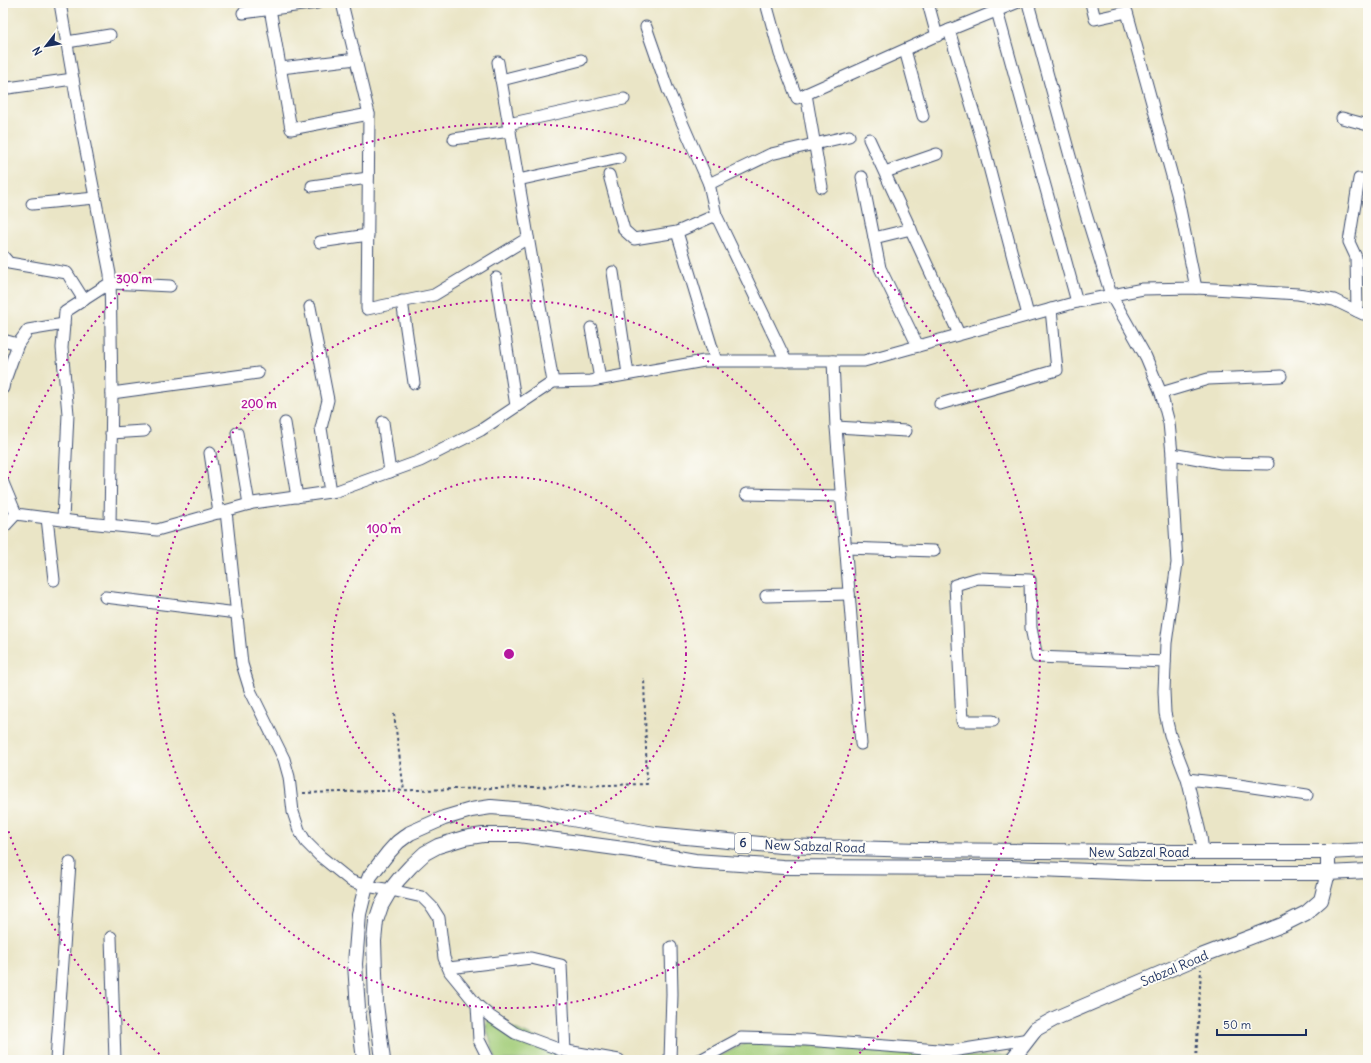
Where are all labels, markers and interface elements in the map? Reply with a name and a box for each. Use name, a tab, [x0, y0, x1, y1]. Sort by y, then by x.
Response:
north arrow	[26, 26, 66, 66]
text: N	[29, 44, 45, 58]
text: 300 m	[116, 271, 152, 286]
text: 200 m	[241, 396, 277, 411]
text: 100 m	[367, 521, 401, 536]
centre of rings	[502, 647, 516, 661]
road number: 6	[735, 833, 751, 853]
street label: New Sabzal Road	[764, 836, 866, 857]
street label: New Sabzal Road	[1089, 844, 1190, 861]
street label: Sabzal Road	[1138, 946, 1211, 990]
scale bar	[1217, 1011, 1306, 1037]
text: 50 m	[1223, 1017, 1252, 1032]

